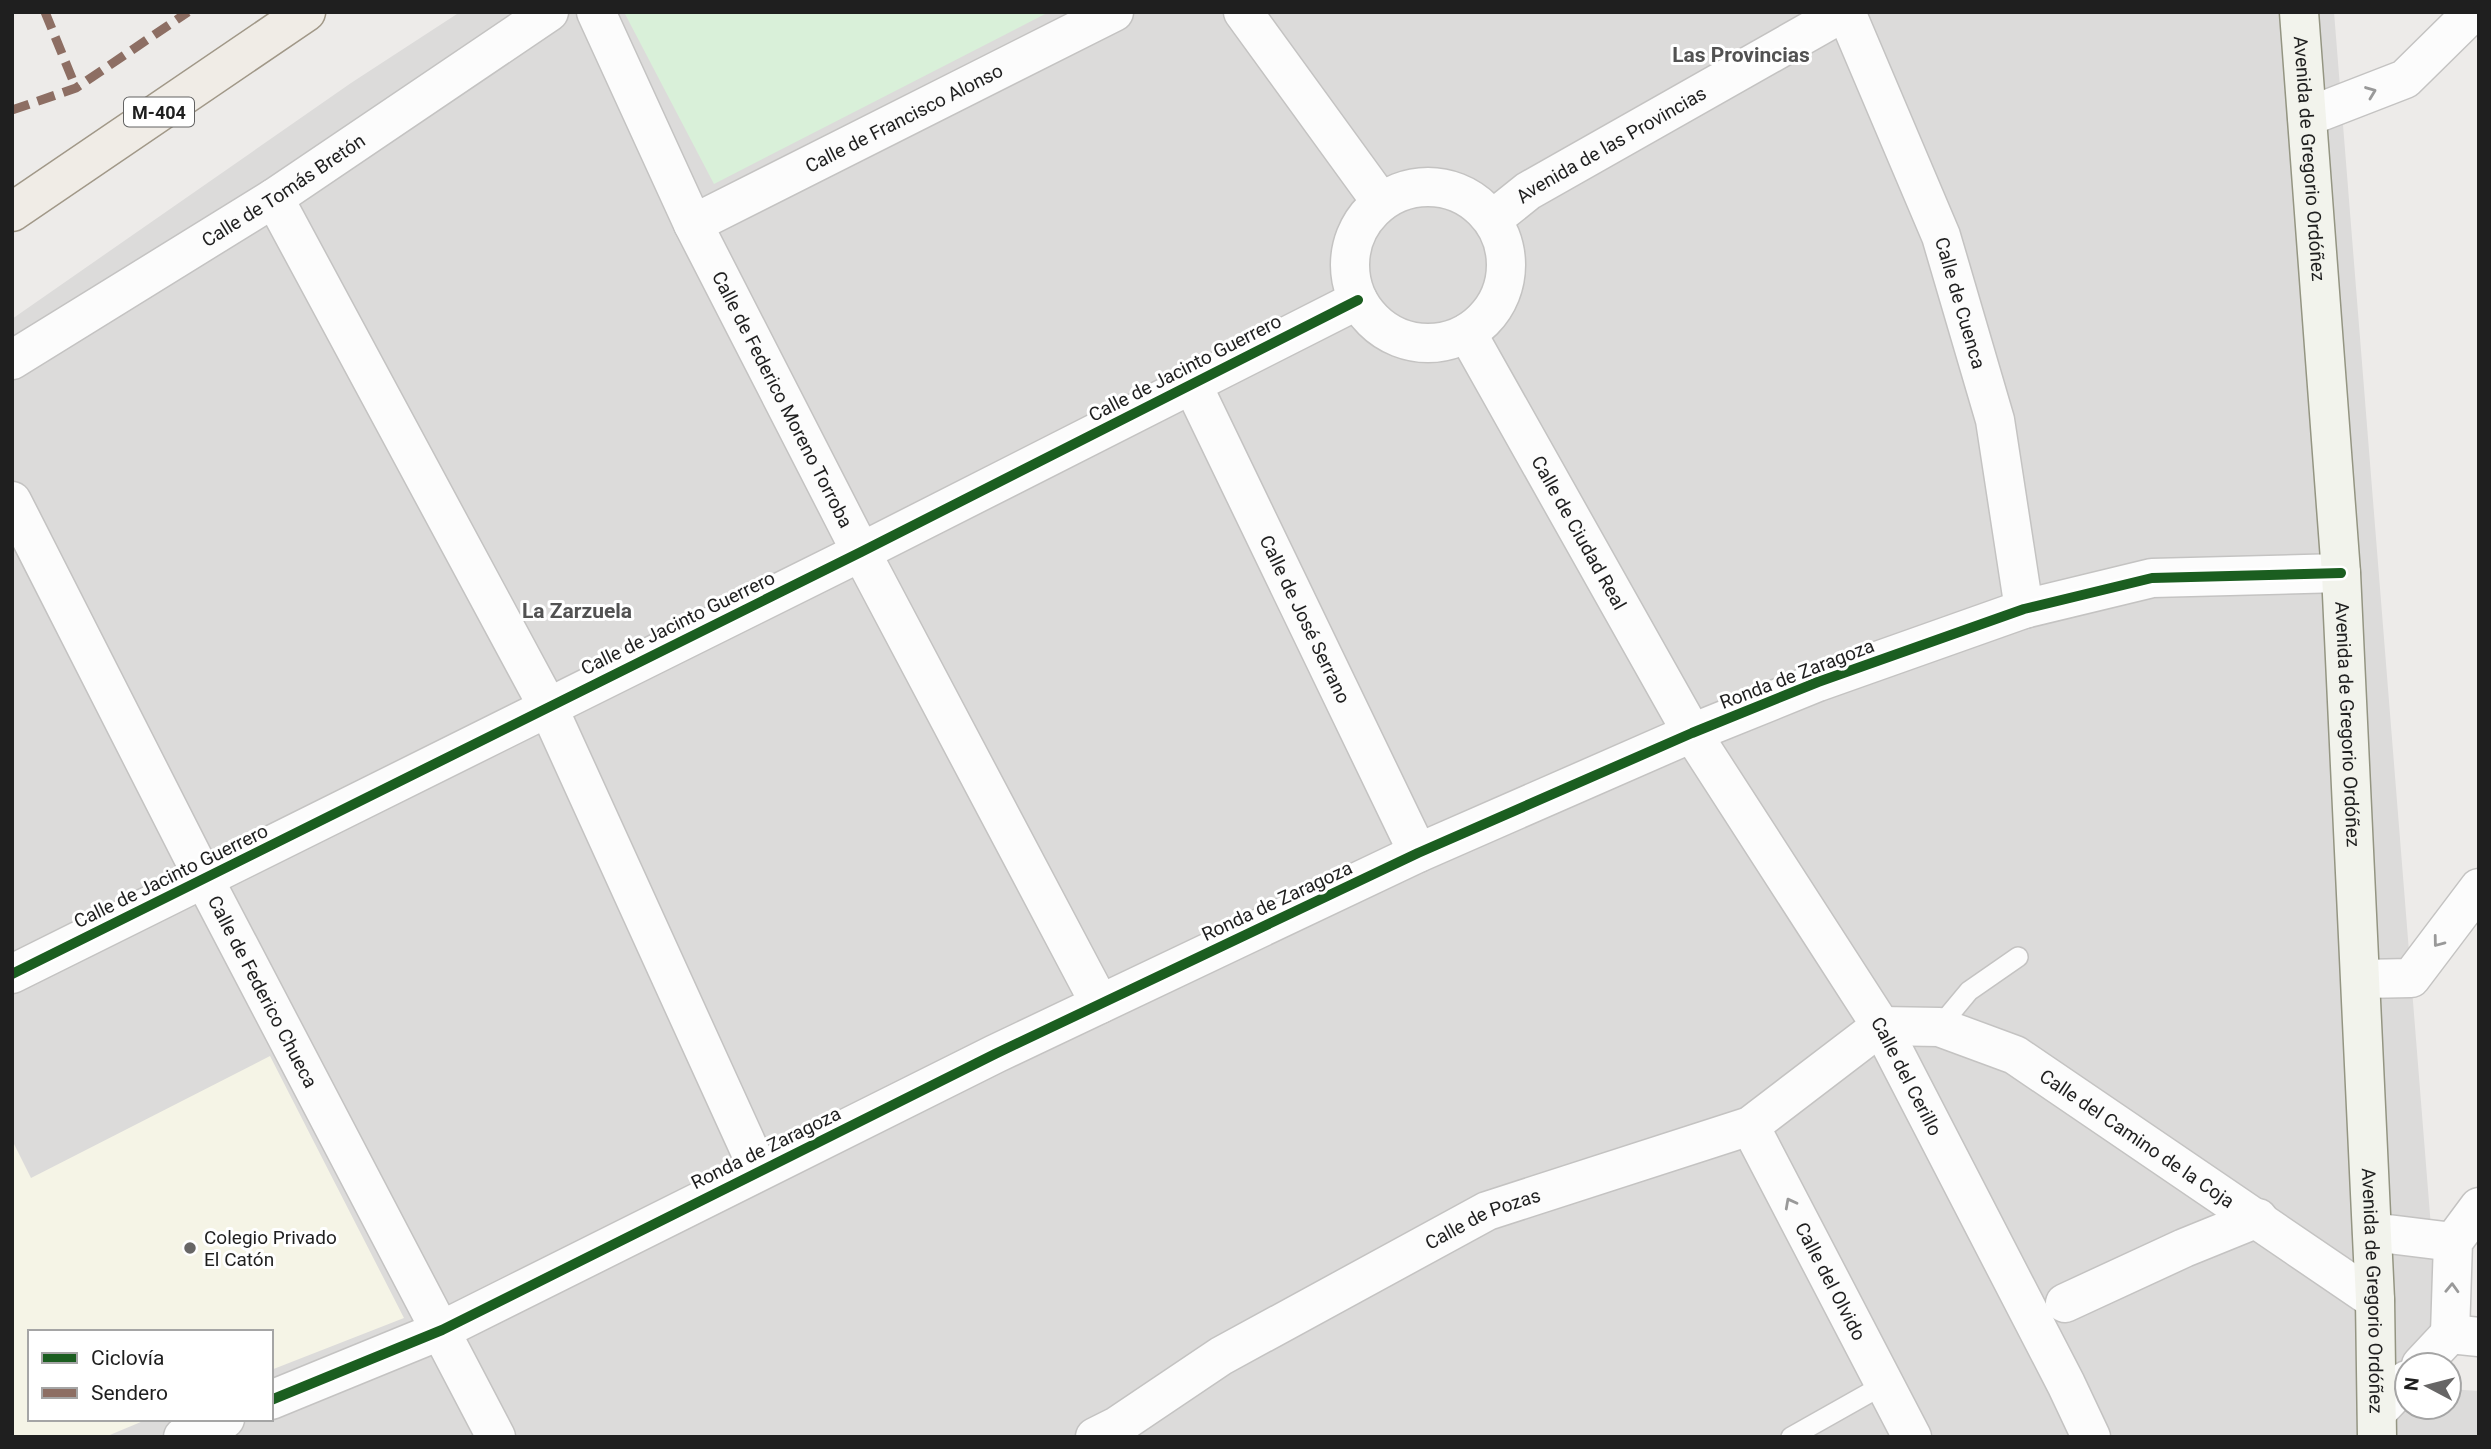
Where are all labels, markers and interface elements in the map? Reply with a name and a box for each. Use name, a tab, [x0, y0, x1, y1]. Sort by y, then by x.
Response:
street label: Avenida de Gregorio Ordóñez	[2289, 35, 2331, 282]
district label: Las Provincias	[1672, 43, 1810, 67]
street label: Calle de Francisco Alonso	[801, 58, 1006, 177]
street label: Avenida de las Provincias	[1511, 81, 1710, 208]
one-way arrow	[2364, 86, 2377, 100]
road number: M-404	[124, 98, 194, 127]
street label: Calle de Tomás Bretón	[197, 128, 369, 252]
street label: Calle de Cuenca	[1930, 234, 1991, 371]
street label: Calle de Federico Moreno Torroba	[707, 267, 858, 531]
street label: Calle de Jacinto Guerrero	[1085, 309, 1285, 427]
street label: Calle de Ciudad Real	[1527, 452, 1632, 614]
street label: Calle de José Serrano	[1255, 531, 1356, 707]
street label: Calle de Jacinto Guerrero	[577, 566, 779, 680]
district label: La Zarzuela	[522, 599, 632, 623]
street label: Avenida de Gregorio Ordóñez	[2331, 601, 2365, 848]
street label: Ronda de Zaragoza	[1717, 634, 1877, 714]
street label: Calle de Jacinto Guerrero	[70, 819, 272, 933]
street label: Ronda de Zaragoza	[1198, 856, 1356, 946]
street label: Calle de Federico Chueca	[203, 892, 323, 1092]
one-way arrow	[2434, 934, 2446, 947]
street label: Calle del Cerillo	[1867, 1012, 1947, 1139]
street label: Calle del Camino de la Coja	[2036, 1064, 2239, 1212]
street label: Ronda de Zaragoza	[687, 1102, 845, 1194]
street label: Avenida de Gregorio Ordóñez	[2357, 1167, 2388, 1414]
street label: Calle de Pozas	[1421, 1183, 1543, 1254]
one-way arrow	[1785, 1197, 1798, 1210]
street label: Calle del Olvido	[1791, 1218, 1871, 1344]
place label: Colegio Privado El Catón	[204, 1226, 337, 1271]
marker: Colegio Privado El Catón	[182, 1240, 198, 1256]
one-way arrow	[2444, 1282, 2459, 1293]
legend	[28, 1330, 273, 1421]
text: Ciclovía	[91, 1346, 165, 1370]
north arrow	[2393, 1351, 2463, 1421]
text: N	[2399, 1376, 2424, 1392]
text: Sendero	[91, 1381, 168, 1405]

